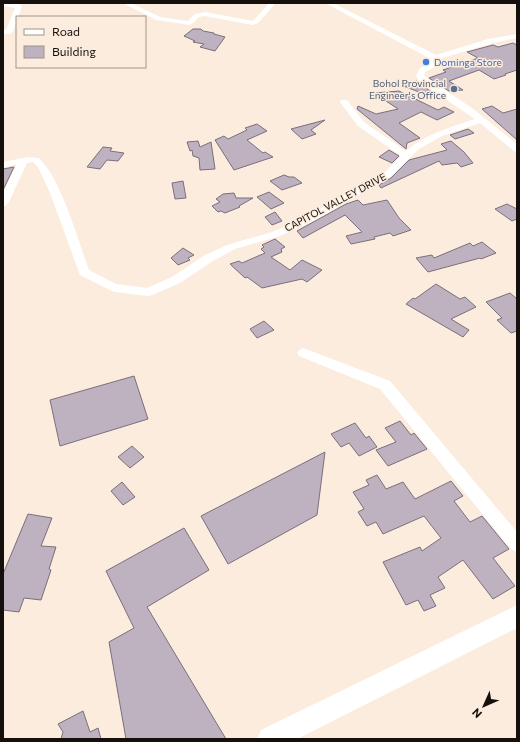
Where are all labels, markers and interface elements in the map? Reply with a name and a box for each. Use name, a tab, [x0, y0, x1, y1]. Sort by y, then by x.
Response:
legend	[16, 16, 146, 68]
text: Road	[52, 24, 80, 38]
text: Building	[52, 44, 96, 58]
place label: Dominga Store	[434, 56, 502, 68]
marker: Dominga Store	[421, 57, 431, 67]
place label: Bohol Provincial Engineer's Office	[369, 77, 446, 101]
marker: Bohol Provincial Engineer's Office	[449, 84, 459, 94]
street label: CAPITOL VALLEY DRIVE	[282, 170, 388, 234]
north arrow	[464, 686, 504, 726]
text: N	[469, 706, 484, 721]

